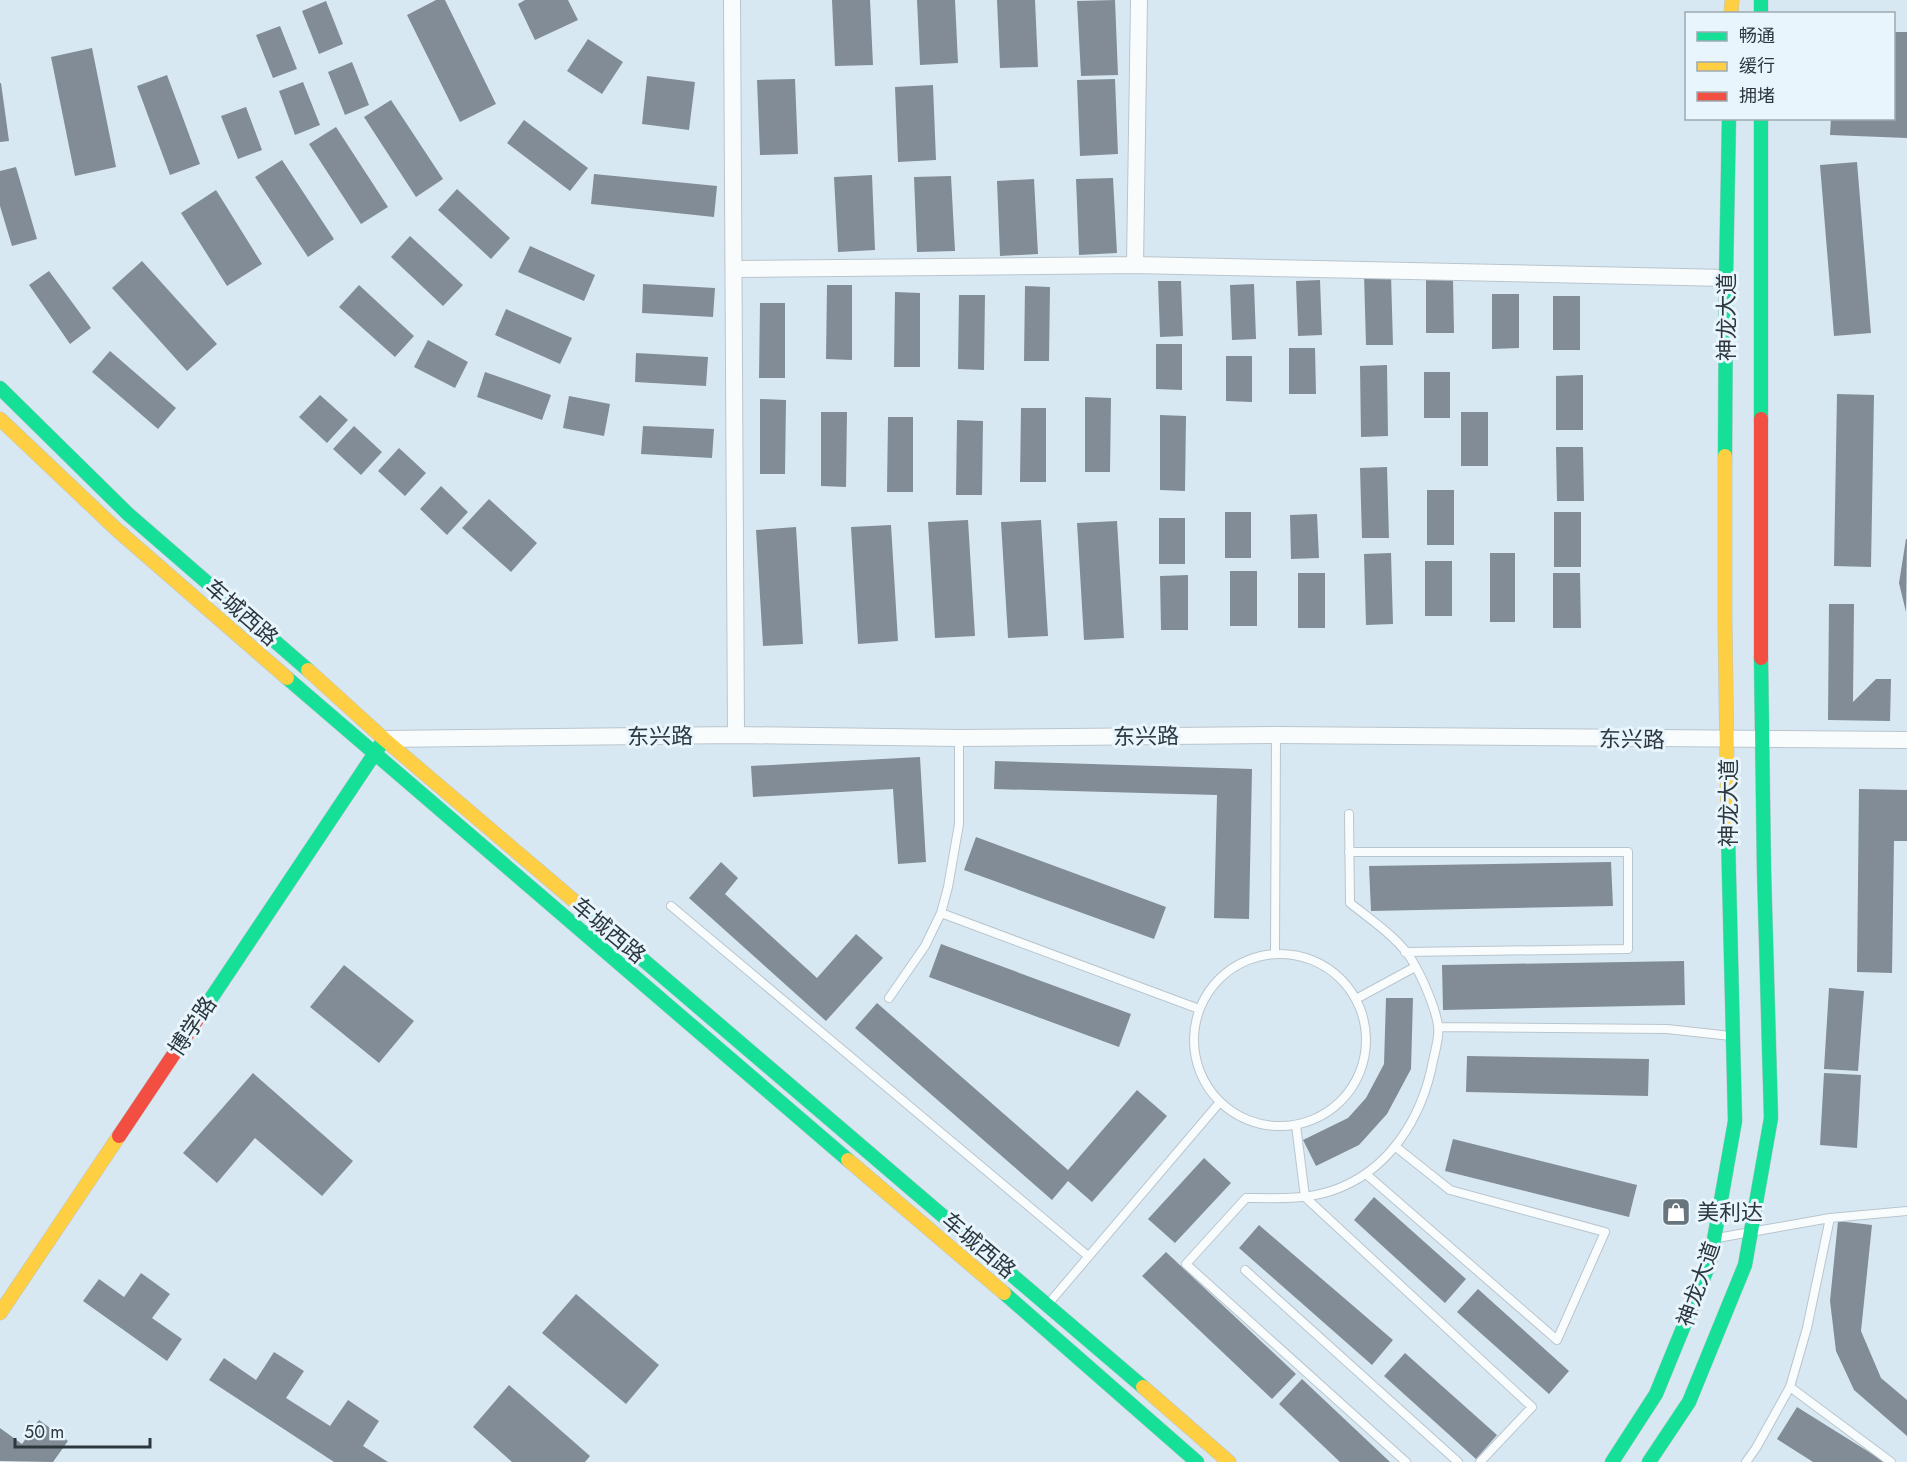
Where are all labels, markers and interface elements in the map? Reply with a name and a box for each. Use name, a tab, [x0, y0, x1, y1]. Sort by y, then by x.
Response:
legend	[1685, 12, 1895, 120]
text: 畅通	[1739, 23, 1775, 49]
text: 缓行	[1739, 53, 1775, 79]
text: 拥堵	[1739, 83, 1775, 109]
street label: 神龙大道	[1710, 273, 1742, 361]
street label: 车城西路	[198, 571, 286, 653]
street label: 东兴路	[627, 719, 693, 753]
street label: 东兴路	[1113, 719, 1179, 753]
street label: 东兴路	[1599, 722, 1665, 756]
street label: 神龙大道	[1712, 759, 1744, 847]
street label: 车城西路	[565, 889, 653, 971]
street label: 博学路	[160, 990, 224, 1062]
shop icon: 美利达	[1660, 1196, 1692, 1228]
place label: 美利达	[1697, 1196, 1763, 1228]
street label: 车城西路	[935, 1204, 1023, 1286]
street label: 神龙大道	[1669, 1237, 1727, 1331]
scale bar	[15, 1411, 150, 1449]
text: 50 m	[24, 1419, 64, 1445]

